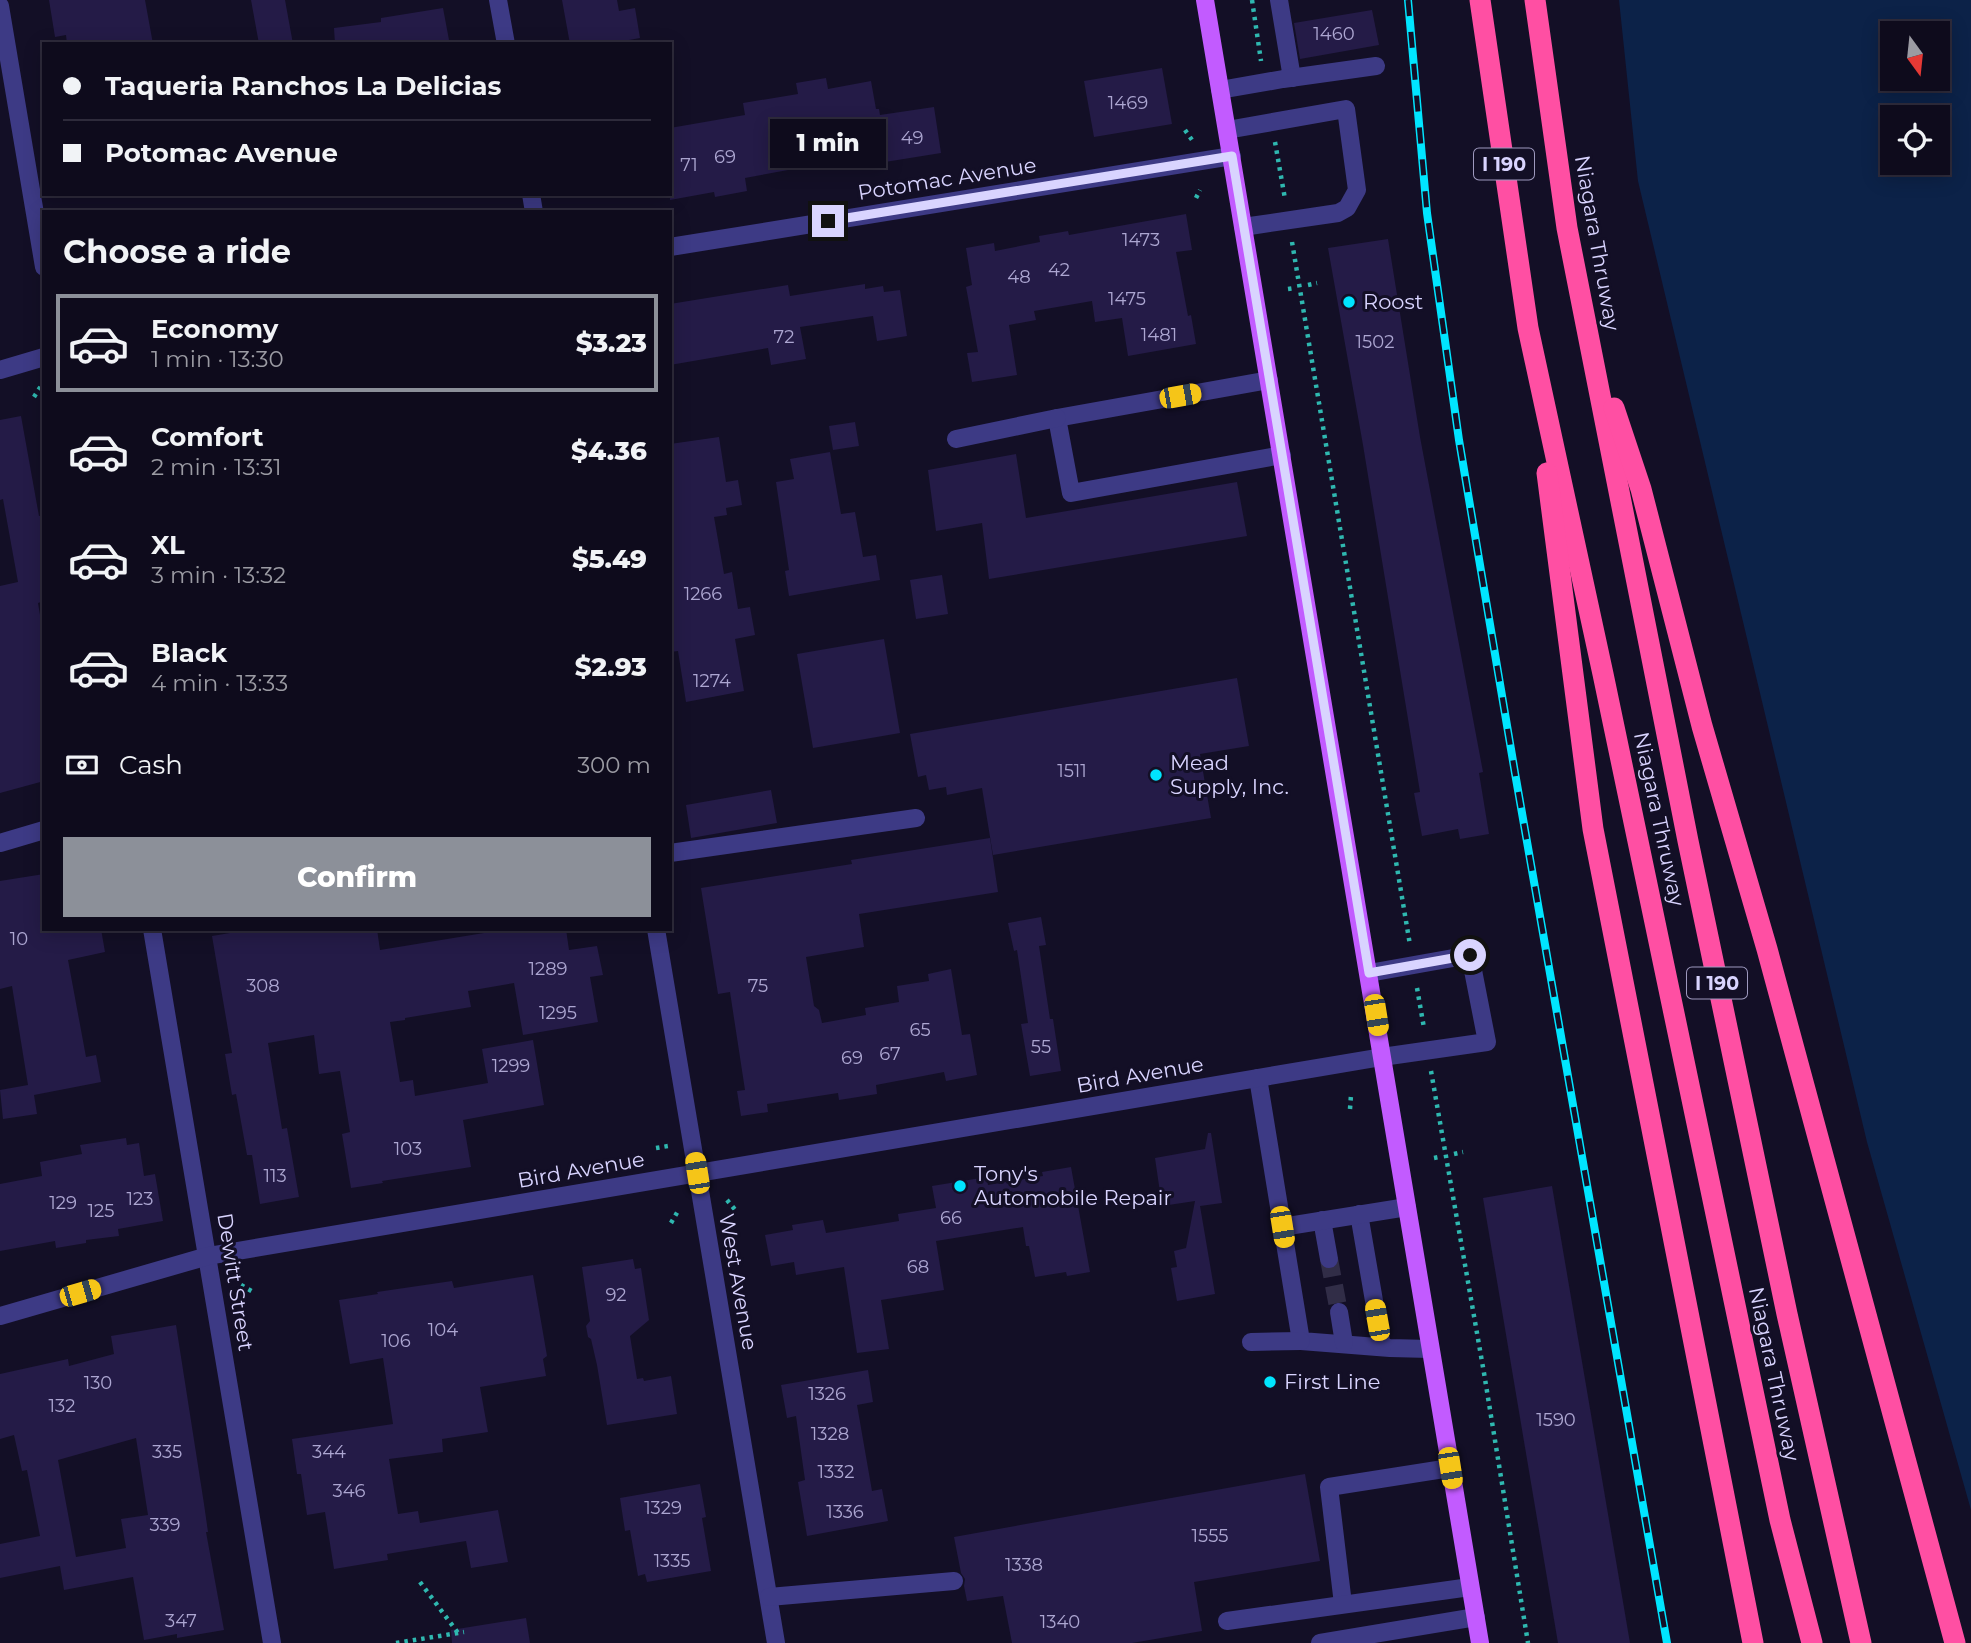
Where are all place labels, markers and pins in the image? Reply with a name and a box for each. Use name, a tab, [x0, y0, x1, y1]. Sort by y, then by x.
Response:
place label: Roost	[1363, 289, 1423, 314]
marker: Roost	[1341, 294, 1357, 310]
place label: Mead Supply, Inc.	[1170, 750, 1289, 799]
marker: Mead Supply, Inc.	[1148, 767, 1164, 783]
place label: Tony's Automobile Repair	[974, 1161, 1172, 1210]
marker: Tony's Automobile Repair	[952, 1178, 968, 1194]
place label: First Line	[1284, 1369, 1381, 1394]
marker: First Line	[1262, 1374, 1278, 1390]

